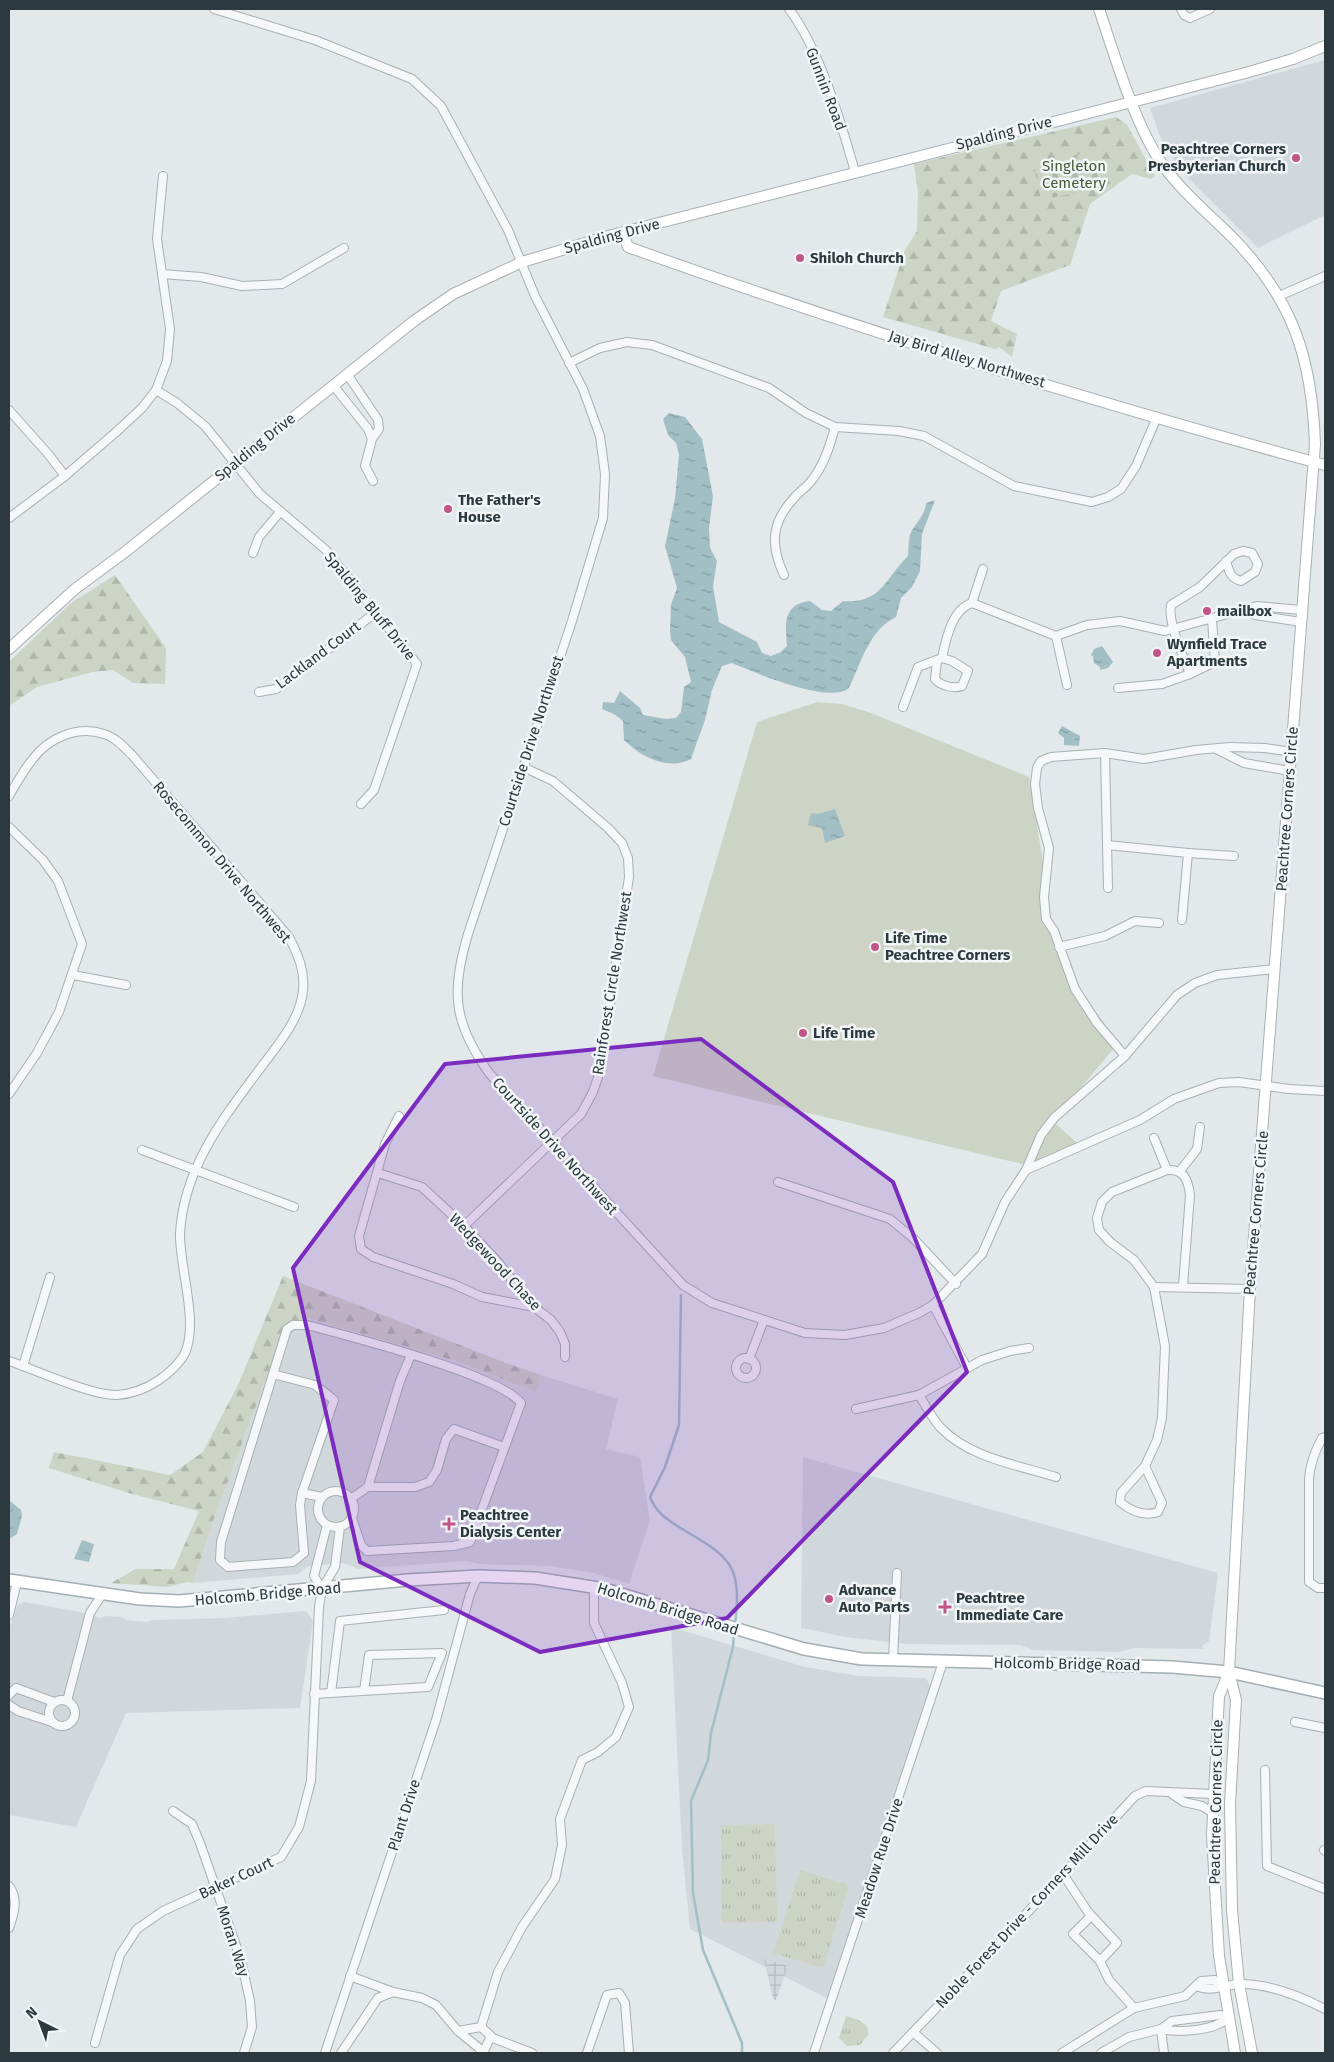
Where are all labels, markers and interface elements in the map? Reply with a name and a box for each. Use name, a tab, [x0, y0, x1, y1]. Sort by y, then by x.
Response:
street label: Gunnin Road	[802, 45, 850, 133]
street label: Spalding Drive	[954, 112, 1054, 154]
place label: Peachtree Corners Presbyterian Church	[1148, 140, 1286, 175]
marker: Peachtree Corners Presbyterian Church	[1290, 152, 1302, 164]
park label: Singleton Cemetery	[1042, 157, 1107, 192]
street label: Spalding Drive	[562, 215, 662, 257]
place label: Shiloh Church	[810, 249, 904, 267]
marker: Shiloh Church	[794, 252, 806, 264]
street label: Jay Bird Alley Northwest	[887, 327, 1048, 392]
street label: Spalding Drive	[211, 409, 299, 485]
place label: The Father's House	[458, 491, 541, 526]
marker: The Father's House	[442, 503, 454, 515]
street label: Spalding Bluff Drive	[321, 548, 419, 664]
place label: mailbox	[1217, 602, 1272, 620]
marker: mailbox	[1201, 605, 1213, 617]
street label: Lackland Court	[272, 617, 364, 693]
place label: Wynfield Trace Apartments	[1166, 635, 1267, 670]
marker: Wynfield Trace Apartments	[1151, 647, 1163, 659]
street label: Courtside Drive Northwest	[495, 653, 567, 829]
street label: Peachtree Corners Circle	[1272, 726, 1302, 892]
street label: Rosecommon Drive Northwest	[149, 778, 295, 947]
street label: Rainforest Circle Northwest	[589, 889, 635, 1076]
place label: Life Time Peachtree Corners	[885, 929, 1010, 964]
marker: Life Time Peachtree Corners	[869, 941, 881, 953]
place label: Life Time	[813, 1024, 875, 1042]
marker: Life Time	[797, 1027, 809, 1039]
street label: Courtside Drive Northwest	[489, 1074, 622, 1219]
street label: Peachtree Corners Circle	[1240, 1130, 1272, 1296]
street label: Wedgewood Chase	[445, 1210, 545, 1314]
place label: Peachtree Dialysis Center	[460, 1506, 562, 1541]
marker: Peachtree Dialysis Center	[442, 1517, 456, 1531]
street label: Holcomb Bridge Road	[194, 1579, 342, 1609]
street label: Holcomb Bridge Road	[595, 1579, 741, 1639]
place label: Advance Auto Parts	[838, 1581, 910, 1616]
place label: Peachtree Immediate Care	[956, 1589, 1063, 1624]
marker: Advance Auto Parts	[823, 1593, 835, 1605]
marker: Peachtree Immediate Care	[938, 1600, 952, 1614]
street label: Holcomb Bridge Road	[993, 1654, 1141, 1674]
street label: Peachtree Corners Circle	[1206, 1719, 1226, 1885]
street label: Plant Drive	[384, 1777, 424, 1853]
street label: Meadow Rue Drive	[851, 1796, 907, 1920]
street label: Noble Forest Drive - Corners Mill Drive	[932, 1810, 1122, 2012]
street label: Baker Court	[196, 1853, 276, 1903]
street label: Moran Way	[213, 1903, 253, 1979]
north arrow	[15, 1997, 65, 2047]
text: N	[22, 2003, 41, 2022]

